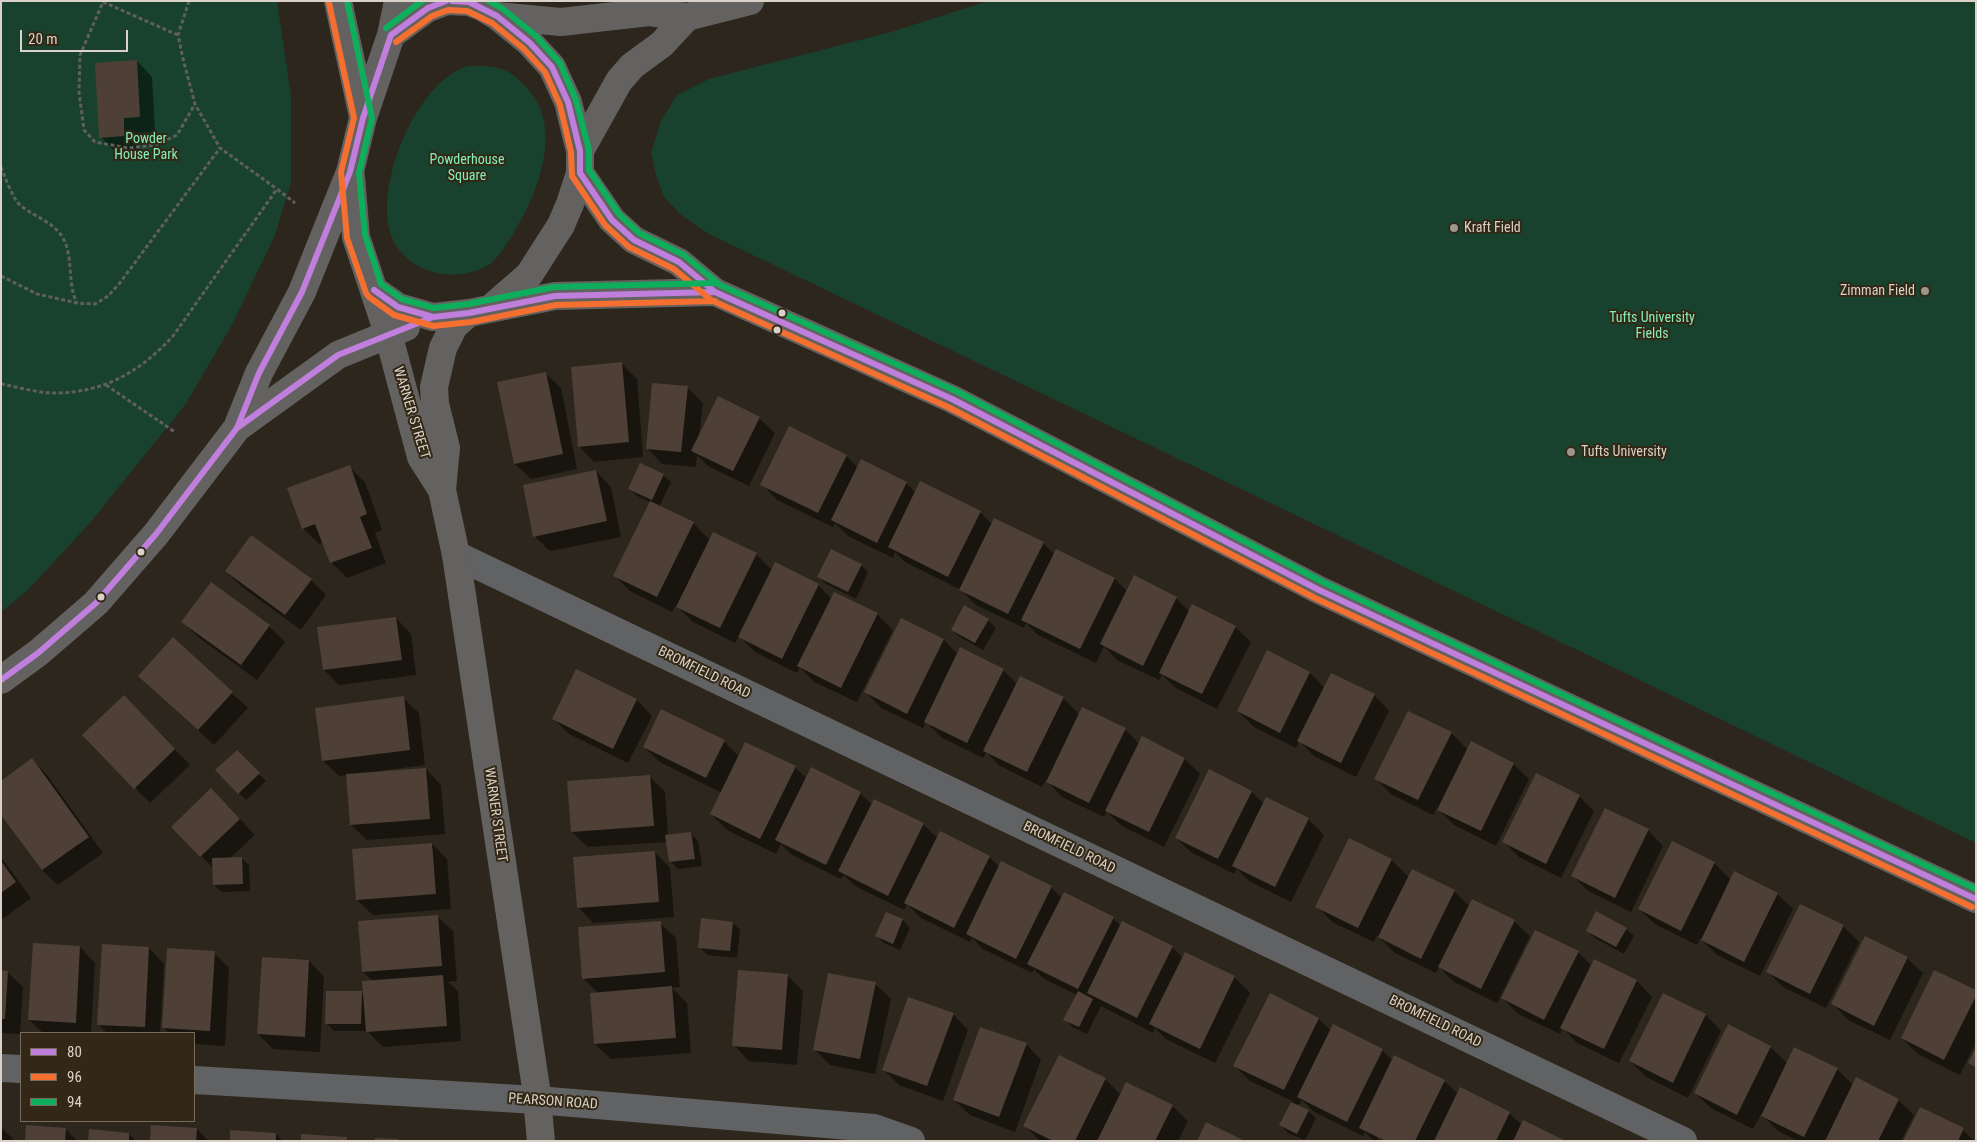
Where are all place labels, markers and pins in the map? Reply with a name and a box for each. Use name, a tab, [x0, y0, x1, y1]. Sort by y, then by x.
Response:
place label: Kraft Field	[1464, 220, 1521, 236]
marker: Kraft Field	[1448, 222, 1460, 234]
place label: Zimman Field	[1840, 283, 1915, 299]
marker: Zimman Field	[1919, 285, 1931, 297]
unlabelled marker	[777, 308, 787, 318]
unlabelled marker	[772, 325, 782, 335]
place label: Tufts University	[1581, 444, 1667, 460]
marker: Tufts University	[1565, 446, 1577, 458]
unlabelled marker	[136, 547, 146, 557]
unlabelled marker	[96, 592, 106, 602]

